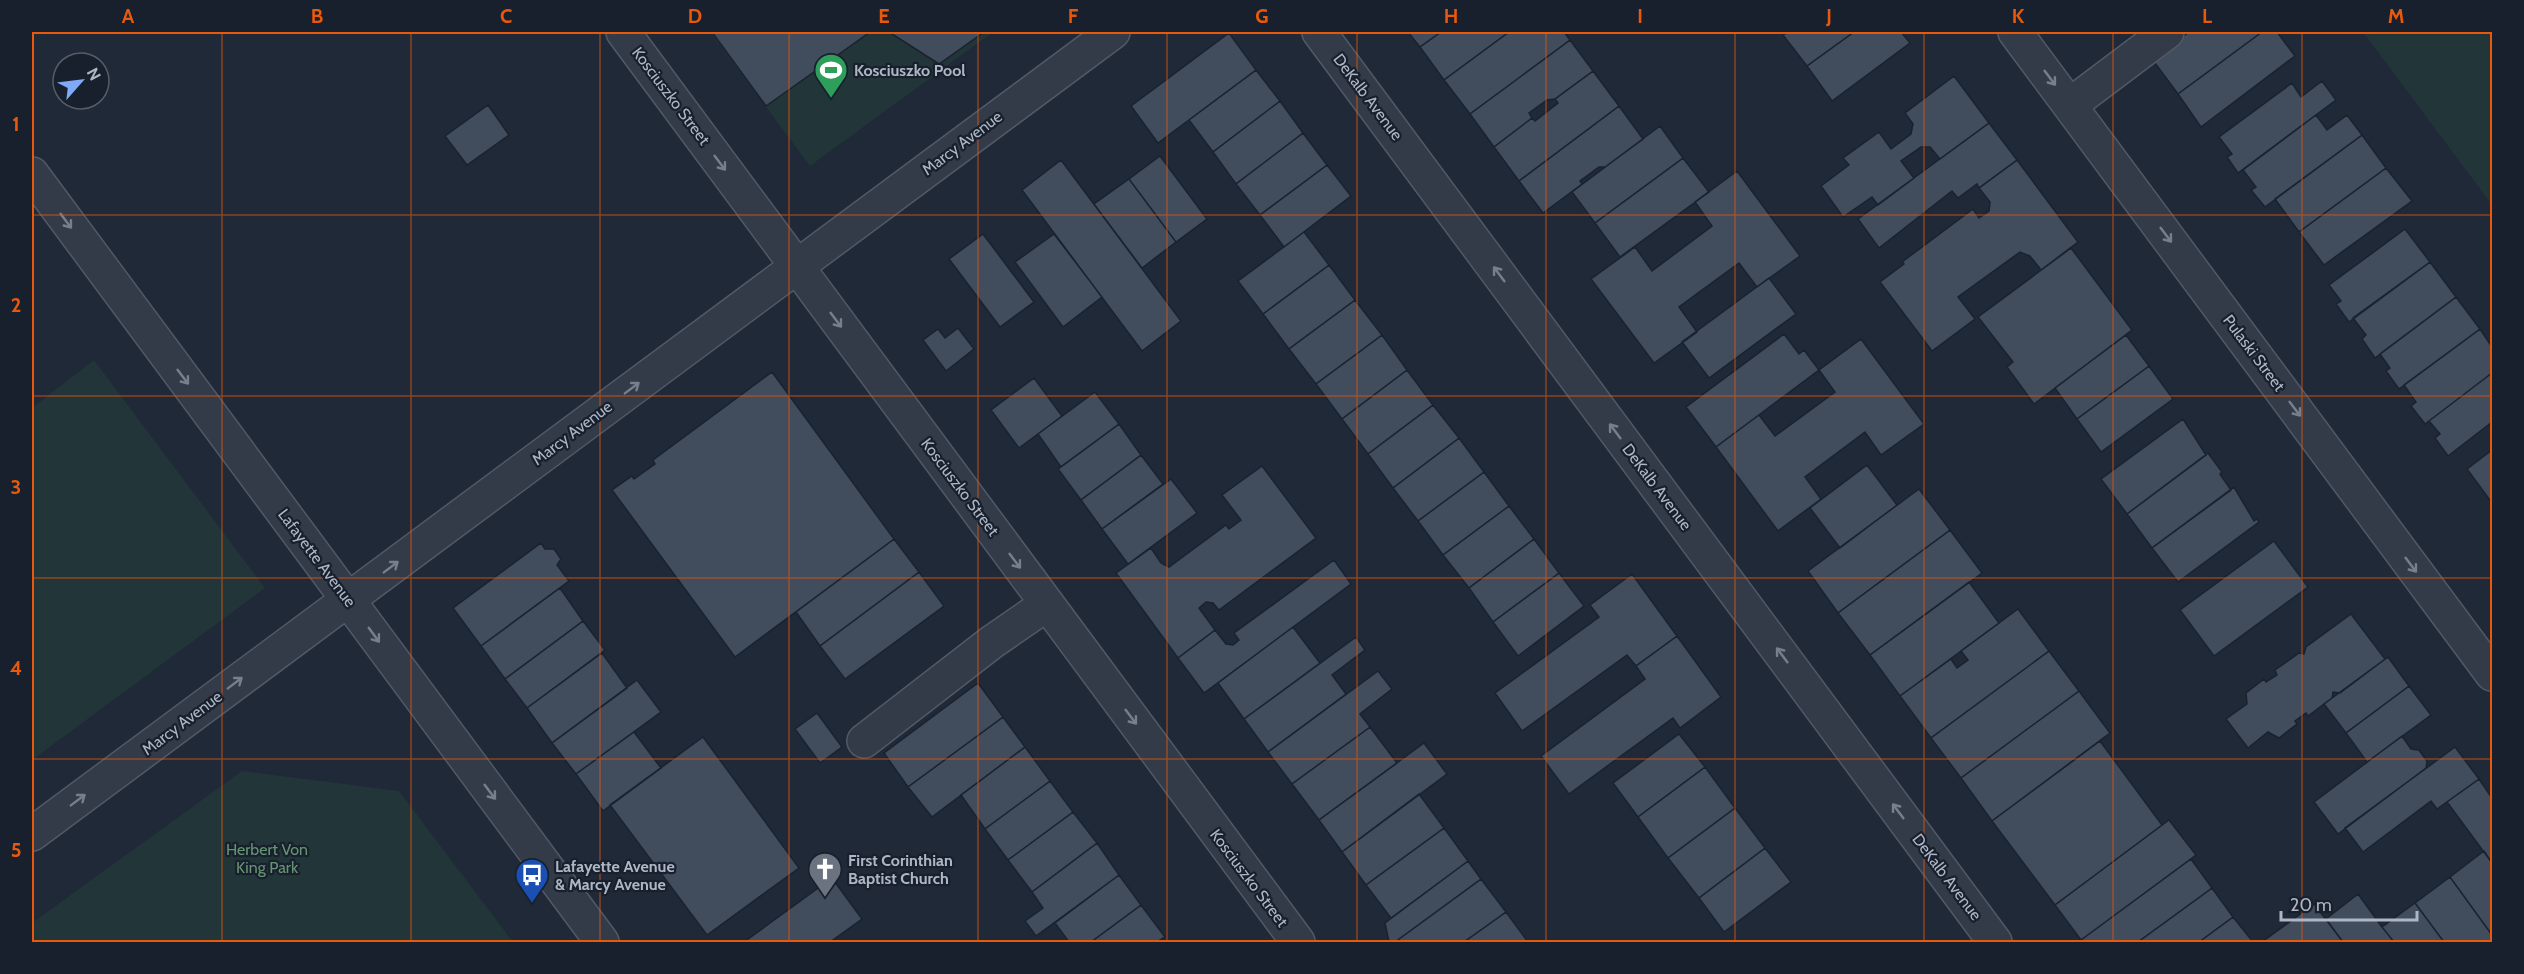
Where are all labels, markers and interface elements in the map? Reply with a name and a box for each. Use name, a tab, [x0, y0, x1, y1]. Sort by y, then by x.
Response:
text: A	[122, 4, 135, 28]
text: B	[311, 4, 323, 28]
text: C	[500, 4, 512, 28]
text: D	[688, 4, 702, 28]
text: E	[878, 4, 890, 28]
text: F	[1068, 4, 1079, 28]
text: G	[1255, 4, 1269, 28]
text: H	[1444, 4, 1458, 28]
text: I	[1637, 4, 1643, 28]
text: J	[1825, 4, 1832, 28]
text: K	[2012, 4, 2025, 28]
text: L	[2202, 4, 2212, 28]
text: M	[2388, 4, 2404, 28]
street label: Kosciuszko Street	[628, 43, 714, 149]
street label: DeKalb Avenue	[1329, 50, 1407, 144]
north arrow	[51, 51, 111, 111]
sports icon: Kosciuszko Pool	[813, 52, 849, 99]
place label: Kosciuszko Pool	[854, 61, 966, 80]
text: N	[83, 65, 105, 84]
one-way arrow	[2044, 70, 2057, 86]
street label: Marcy Avenue	[918, 107, 1006, 179]
text: 1	[12, 112, 20, 136]
one-way arrow	[714, 154, 726, 170]
one-way arrow	[60, 213, 73, 229]
one-way arrow	[2160, 227, 2173, 243]
one-way arrow	[1493, 266, 1506, 282]
text: 2	[11, 293, 21, 317]
one-way arrow	[830, 311, 842, 327]
street label: Pulaski Street	[2219, 311, 2289, 395]
one-way arrow	[176, 369, 189, 385]
one-way arrow	[624, 382, 640, 394]
street label: Marcy Avenue	[528, 397, 616, 469]
one-way arrow	[2289, 400, 2301, 416]
one-way arrow	[1609, 423, 1622, 439]
street label: Kosciuszko Street	[917, 434, 1003, 540]
street label: DeKalb Avenue	[1618, 440, 1696, 534]
text: 3	[11, 475, 21, 499]
street label: Lafayette Avenue	[274, 505, 360, 611]
one-way arrow	[1008, 552, 1021, 568]
one-way arrow	[2405, 557, 2418, 573]
one-way arrow	[383, 561, 399, 573]
one-way arrow	[368, 627, 380, 643]
one-way arrow	[1775, 647, 1788, 663]
text: 4	[10, 656, 22, 680]
one-way arrow	[227, 677, 243, 690]
street label: Marcy Avenue	[138, 687, 226, 759]
one-way arrow	[1125, 709, 1137, 725]
one-way arrow	[484, 783, 497, 799]
one-way arrow	[70, 793, 86, 806]
one-way arrow	[1891, 804, 1904, 820]
street label: Kosciuszko Street	[1206, 825, 1292, 931]
street label: DeKalb Avenue	[1908, 830, 1986, 924]
text: 5	[11, 838, 21, 862]
park label: Herbert Von King Park	[226, 840, 308, 877]
church icon: First Corinthian Baptist Church	[807, 851, 843, 898]
place label: First Corinthian Baptist Church	[848, 851, 953, 888]
bus stop icon: Lafayette Avenue & Marcy Avenue	[514, 857, 550, 904]
place label: Lafayette Avenue & Marcy Avenue	[555, 857, 675, 894]
scale bar	[2281, 884, 2418, 922]
text: 20 m	[2290, 894, 2332, 916]

